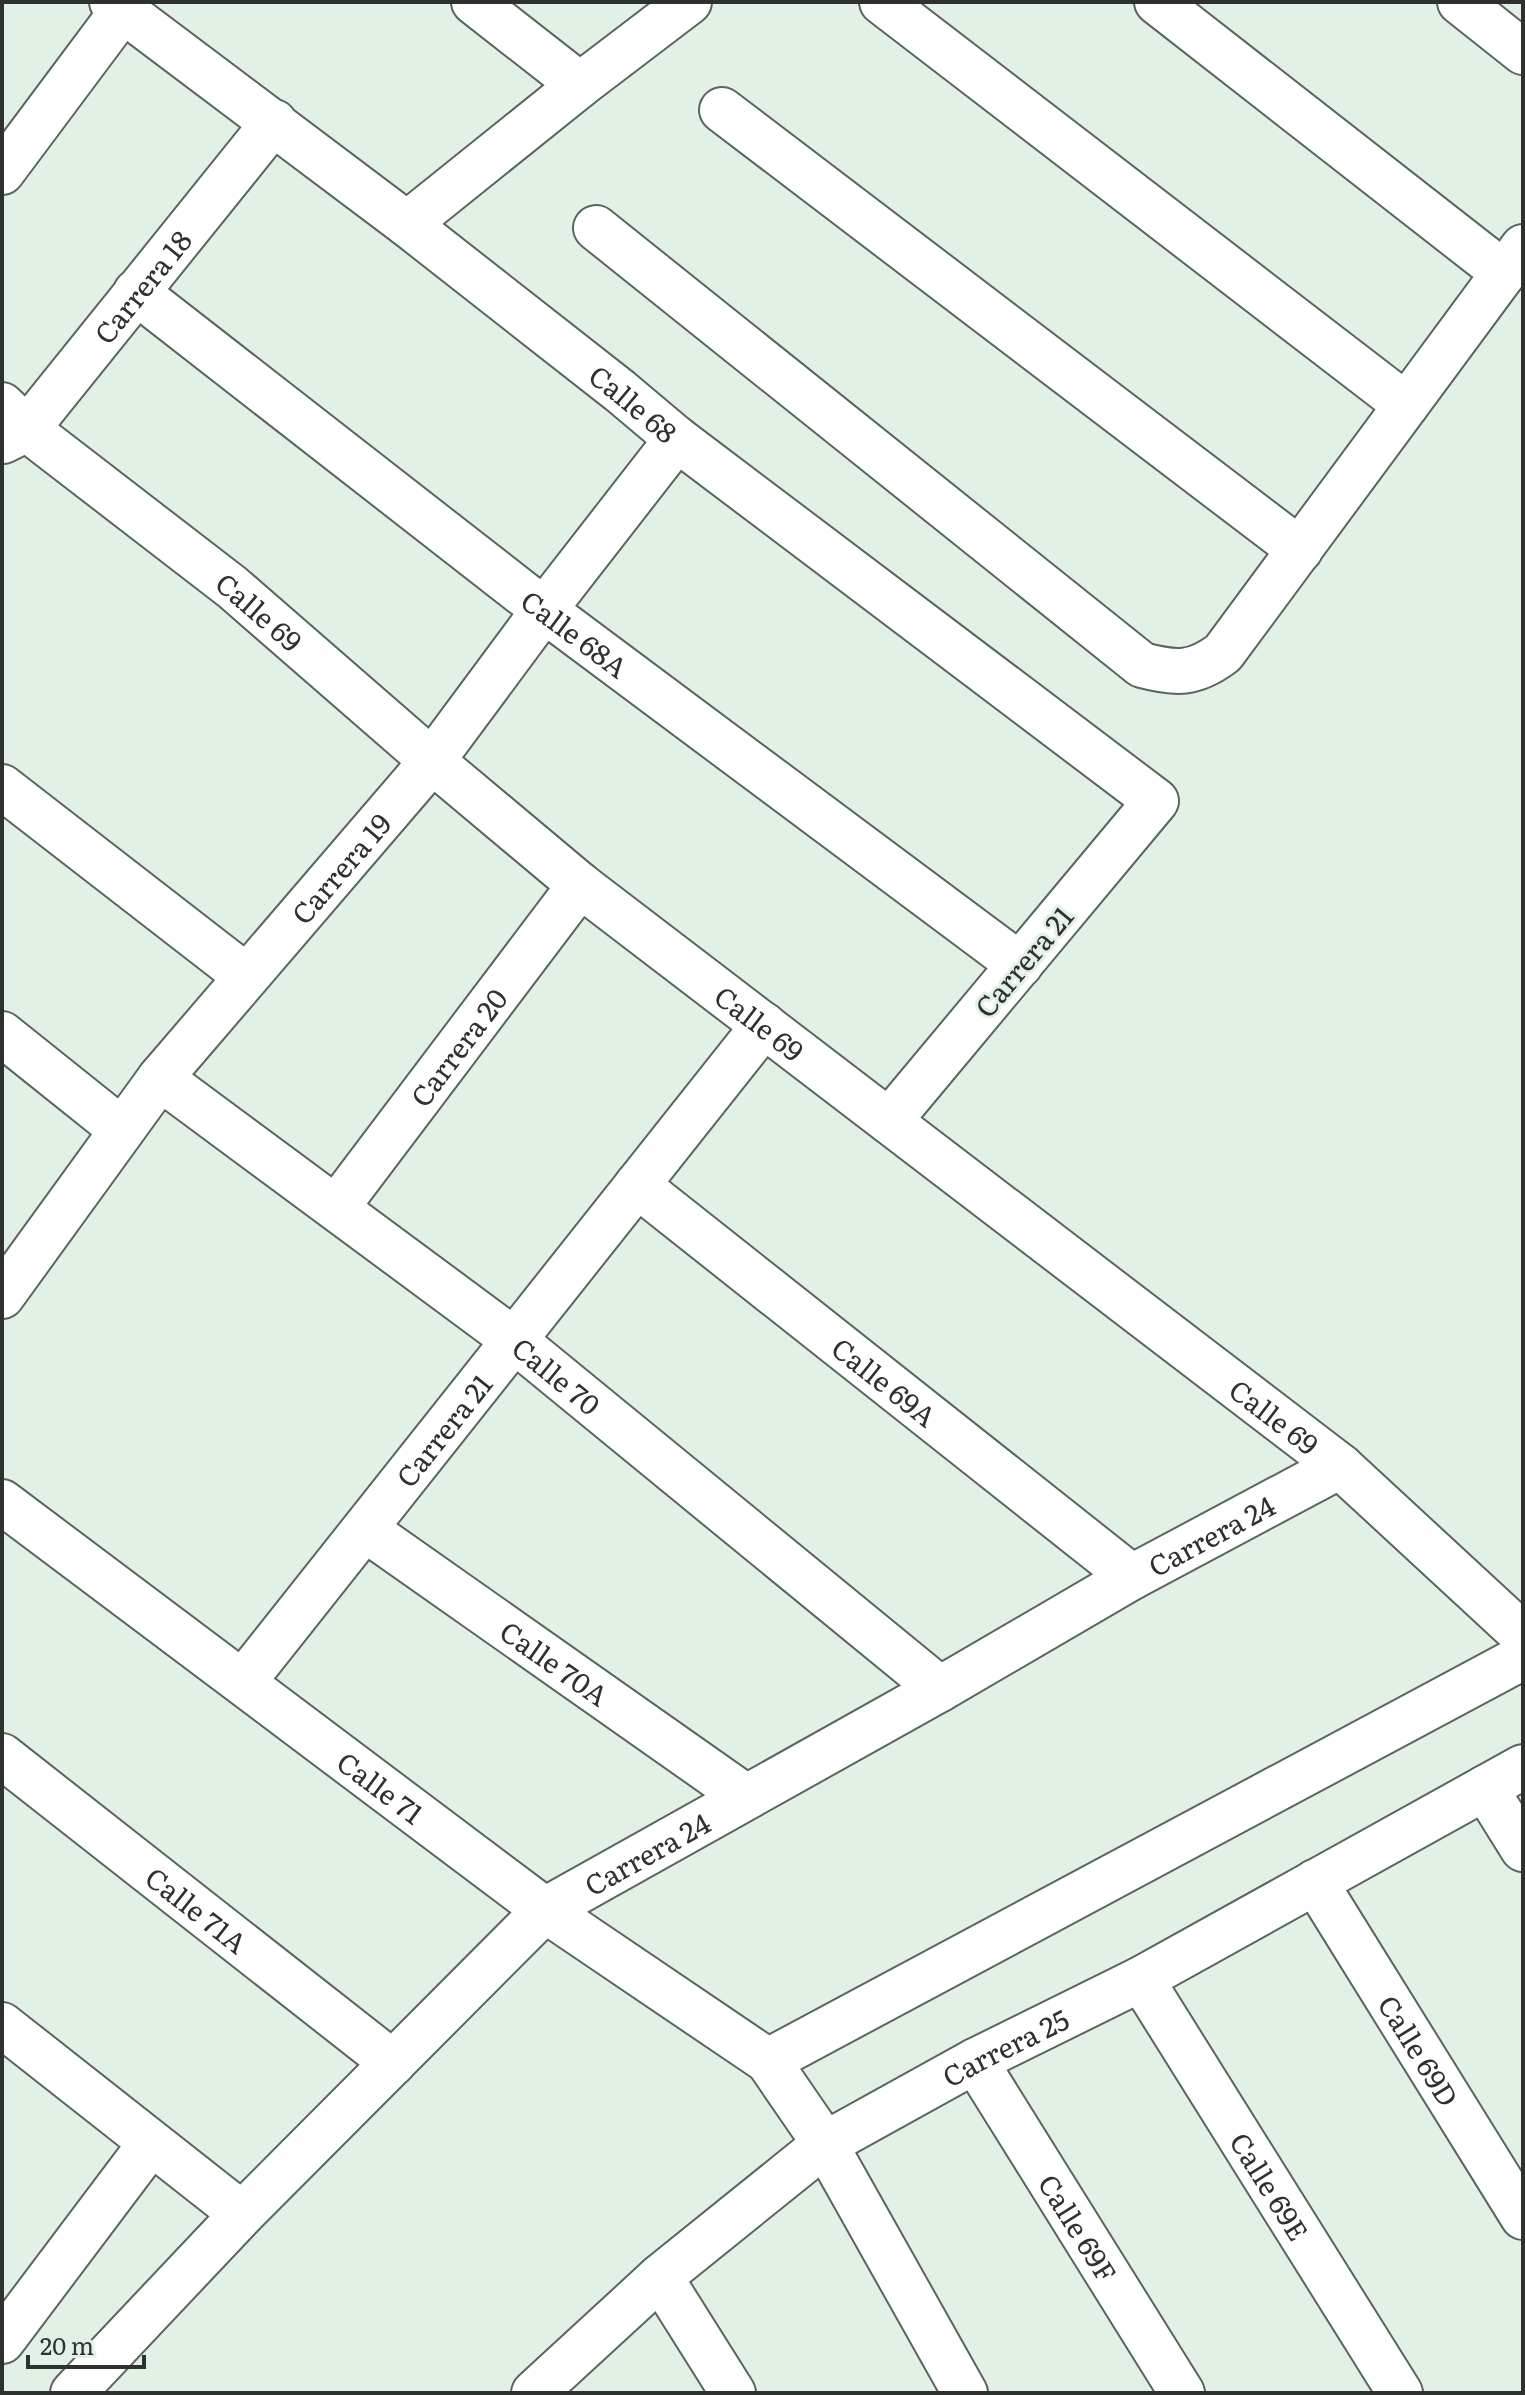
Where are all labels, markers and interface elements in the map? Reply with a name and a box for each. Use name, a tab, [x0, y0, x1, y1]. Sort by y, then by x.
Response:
street label: Carrera 18	[83, 220, 201, 352]
street label: Calle 68	[581, 354, 687, 452]
street label: Calle 69	[207, 561, 312, 661]
street label: Calle 68A	[513, 579, 638, 687]
street label: Carrera 19	[280, 803, 400, 933]
street label: Carrera 21	[964, 896, 1082, 1026]
street label: Calle 69	[706, 975, 813, 1070]
street label: Carrera 20	[399, 979, 516, 1115]
street label: Calle 70	[504, 1326, 610, 1424]
street label: Calle 69A	[823, 1326, 946, 1436]
street label: Carrera 21	[385, 1364, 501, 1495]
street label: Calle 69	[1221, 1368, 1328, 1464]
street label: Carrera 24	[1140, 1484, 1282, 1586]
street label: Calle 70A	[492, 1610, 618, 1716]
street label: Calle 71	[329, 1740, 433, 1833]
street label: Carrera 24	[576, 1801, 717, 1905]
street label: Calle 71A	[137, 1856, 257, 1963]
street label: Calle 69D	[1369, 1986, 1470, 2114]
street label: Carrera 25	[934, 1997, 1076, 2096]
street label: Calle 69E	[1221, 2124, 1320, 2248]
street label: Calle 69F	[1029, 2165, 1128, 2289]
scale bar	[28, 2319, 144, 2369]
text: 20 m	[40, 2327, 94, 2362]

